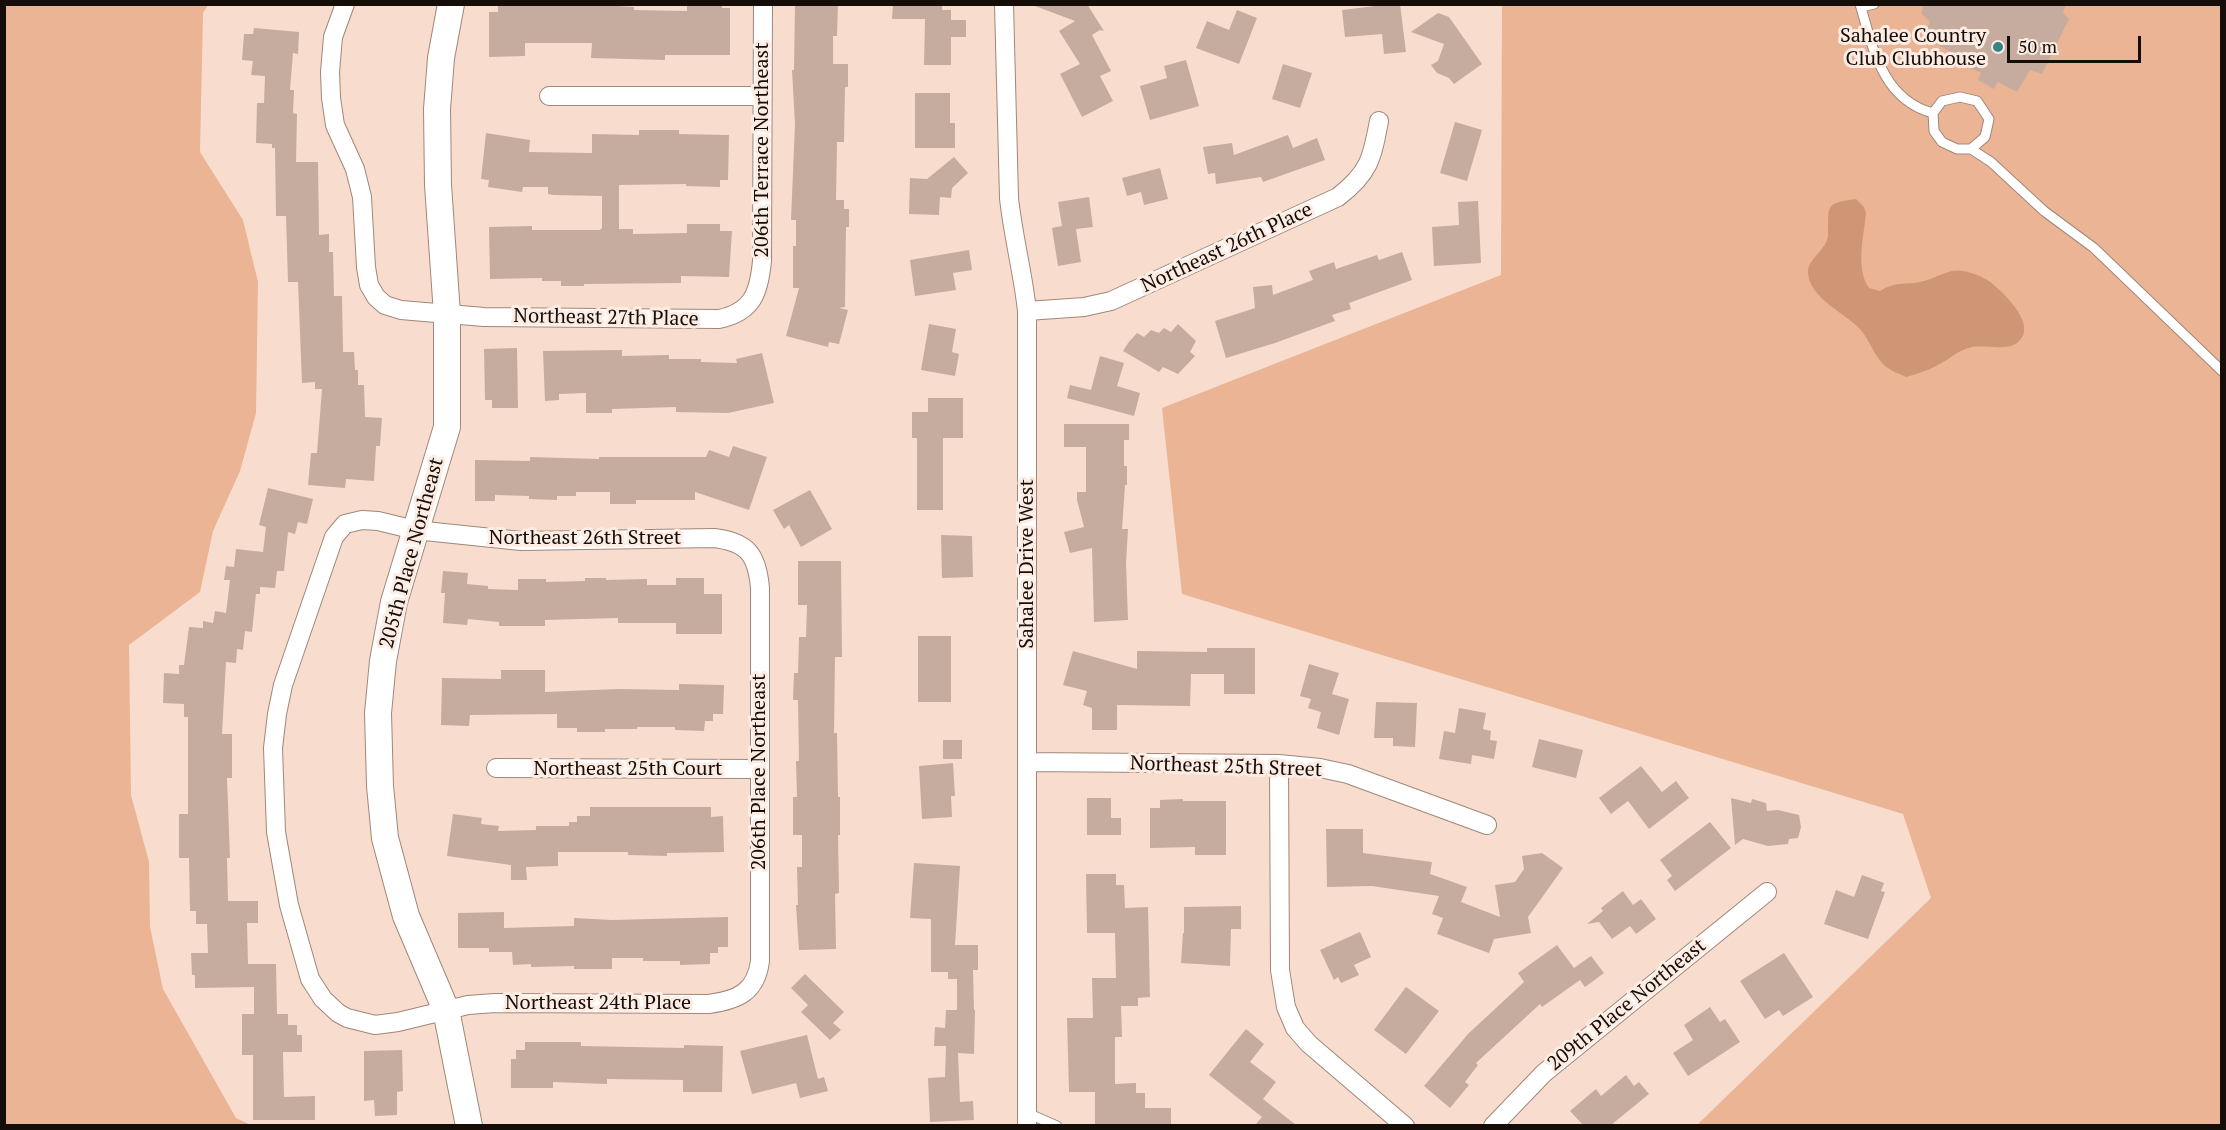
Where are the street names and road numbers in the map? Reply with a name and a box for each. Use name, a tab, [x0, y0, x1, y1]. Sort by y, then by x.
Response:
street label: 206th Terrace Northeast	[750, 42, 774, 258]
street label: Northeast 26th Place	[1138, 198, 1316, 298]
street label: Northeast 27th Place	[513, 304, 699, 332]
street label: 205th Place Northeast	[375, 455, 449, 651]
street label: Sahalee Drive West	[1015, 479, 1039, 649]
street label: Northeast 26th Street	[489, 526, 681, 550]
street label: 206th Place Northeast	[747, 674, 771, 870]
street label: Northeast 25th Street	[1129, 752, 1323, 782]
street label: Northeast 25th Court	[533, 757, 723, 781]
street label: 209th Place Northeast	[1543, 934, 1711, 1076]
street label: Northeast 24th Place	[505, 991, 691, 1015]

